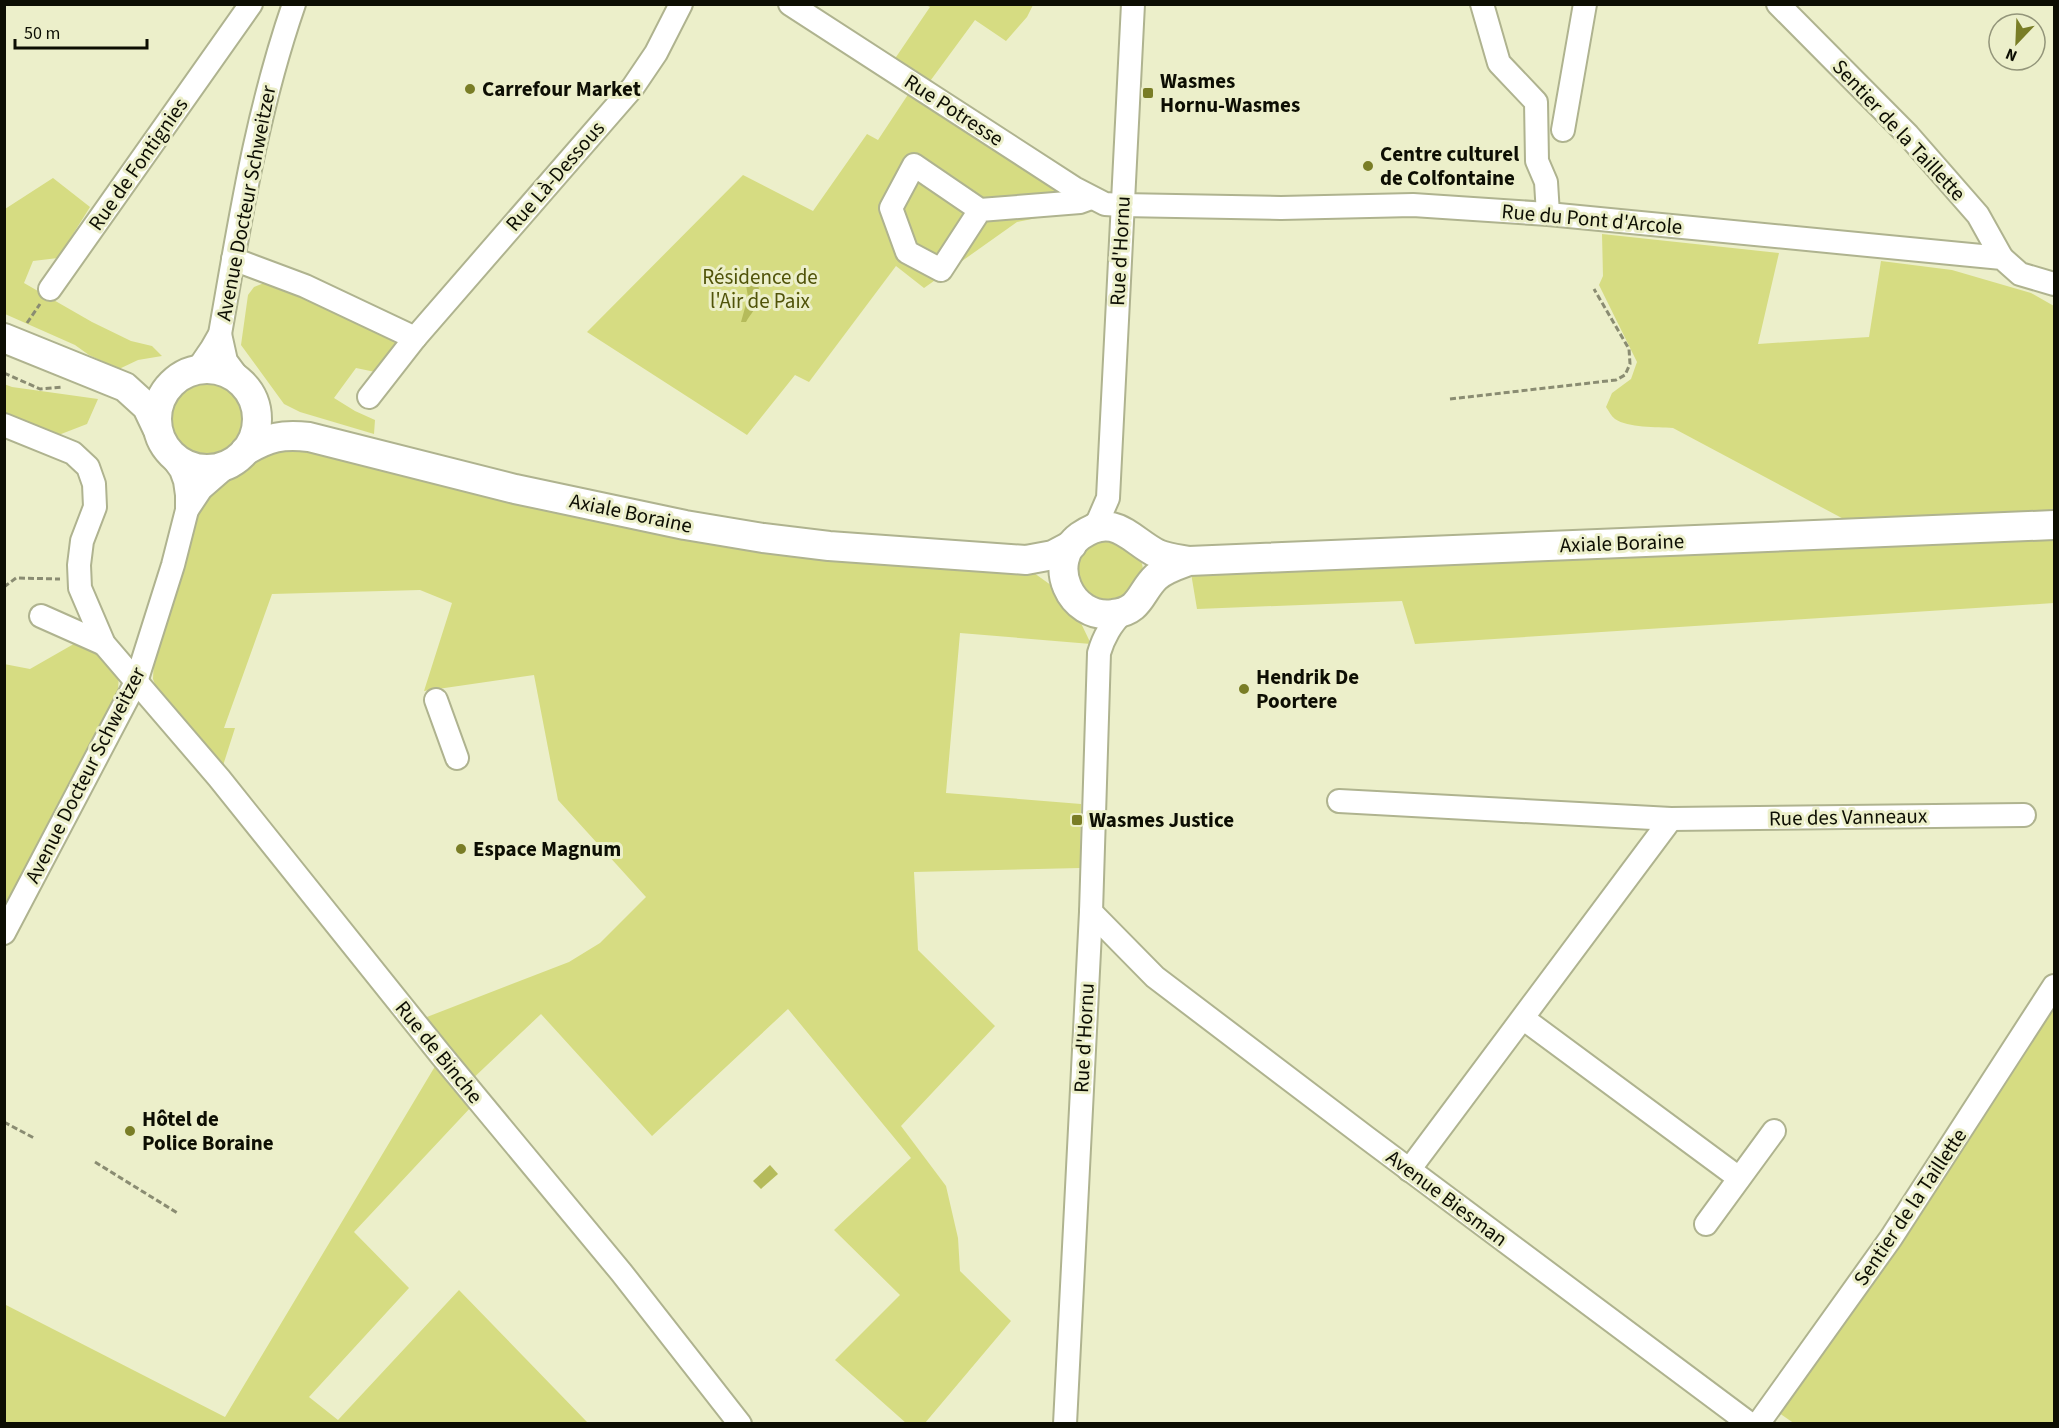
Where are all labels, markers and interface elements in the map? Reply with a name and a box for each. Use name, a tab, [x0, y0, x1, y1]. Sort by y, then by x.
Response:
scale bar	[15, 12, 147, 50]
north arrow	[1987, 12, 2047, 72]
text: 50 m	[24, 21, 60, 46]
text: N	[2002, 43, 2021, 67]
street label: Sentier de la Taillette	[1825, 52, 1973, 208]
place label: Wasmes Hornu-Wasmes	[1160, 66, 1300, 120]
street label: Rue Potresse	[898, 67, 1010, 153]
place label: Carrefour Market	[482, 74, 641, 104]
street label: Avenue Docteur Schweitzer	[208, 82, 284, 323]
marker: Carrefour Market	[463, 82, 477, 96]
marker: Wasmes Hornu-Wasmes	[1141, 86, 1155, 100]
street label: Rue de Fontignies	[81, 91, 195, 236]
street label: Rue Là-Dessous	[498, 114, 612, 238]
place label: Centre culturel de Colfontaine	[1380, 139, 1519, 193]
marker: Centre culturel de Colfontaine	[1361, 159, 1375, 173]
street label: Rue d'Hornu	[1102, 195, 1138, 307]
street label: Rue du Pont d'Arcole	[1500, 196, 1684, 242]
park label: Résidence de l'Air de Paix	[702, 262, 818, 316]
street label: Axiale Boraine	[567, 485, 695, 541]
street label: Axiale Boraine	[1559, 526, 1685, 560]
street label: Avenue Docteur Schweitzer	[17, 661, 153, 888]
place label: Hendrik De Poortere	[1256, 662, 1359, 716]
marker: Hendrik De Poortere	[1237, 682, 1251, 696]
street label: Rue des Vanneaux	[1769, 801, 1928, 833]
place label: Wasmes Justice	[1089, 805, 1234, 835]
marker: Wasmes Justice	[1070, 813, 1084, 827]
place label: Espace Magnum	[473, 834, 621, 864]
marker: Espace Magnum	[454, 842, 468, 856]
street label: Rue d'Hornu	[1066, 982, 1102, 1094]
street label: Rue de Binche	[388, 994, 490, 1110]
place label: Hôtel de Police Boraine	[142, 1104, 274, 1158]
street label: Sentier de la Taillette	[1846, 1122, 1974, 1292]
marker: Hôtel de Police Boraine	[123, 1124, 137, 1138]
street label: Avenue Biesman	[1380, 1142, 1514, 1254]

